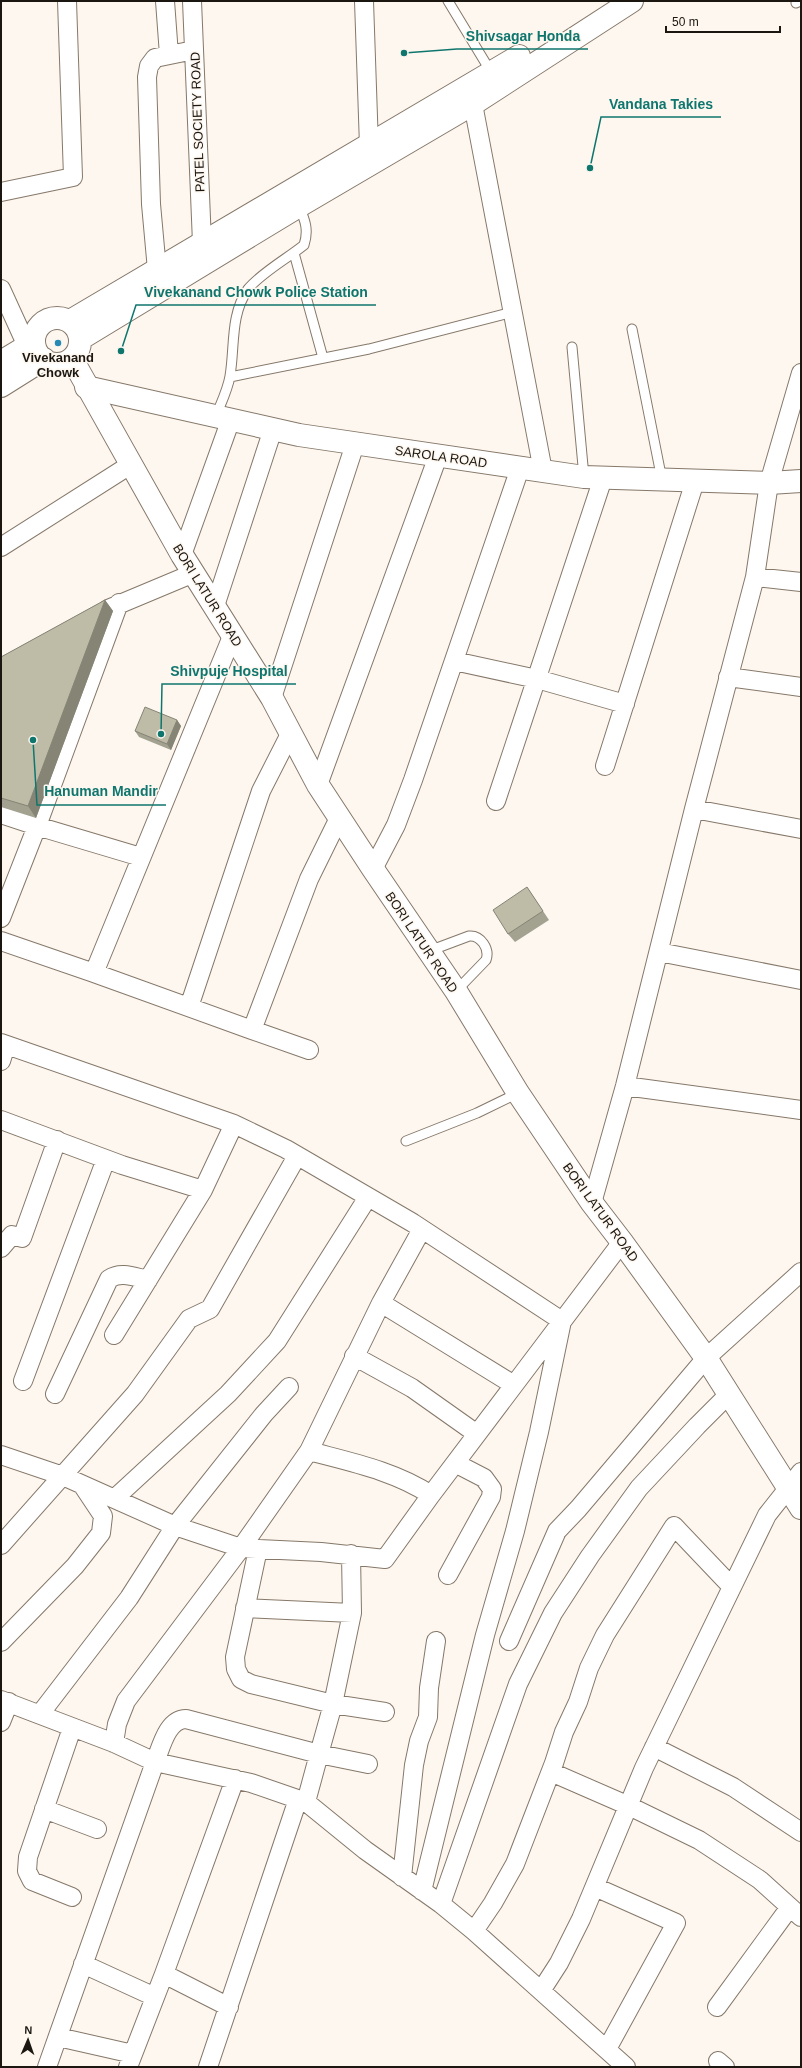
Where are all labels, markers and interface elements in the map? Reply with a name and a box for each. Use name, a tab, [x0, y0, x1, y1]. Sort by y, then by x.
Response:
scale bar	[666, 8, 780, 34]
text: 50 m	[672, 15, 699, 29]
callout: Shivsagar Honda	[457, 23, 588, 49]
text: Shivsagar Honda	[466, 28, 580, 44]
street label: PATEL SOCIETY ROAD	[188, 52, 207, 192]
callout: Vandana Takies	[601, 91, 721, 117]
text: Vandana Takies	[609, 96, 713, 112]
callout: Vivekanand Chowk Police Station	[136, 279, 376, 305]
text: Vivekanand Chowk Police Station	[144, 284, 368, 300]
marker: Vivekanand Chowk	[53, 338, 63, 348]
place label: Vivekanand Chowk	[22, 350, 94, 380]
street label: SAROLA ROAD	[394, 443, 488, 470]
street label: BORI LATUR ROAD	[170, 541, 245, 649]
callout: Shivpuje Hospital	[162, 658, 296, 684]
text: Shivpuje Hospital	[170, 663, 288, 679]
callout: Hanuman Mandir	[37, 779, 166, 805]
text: Hanuman Mandir	[44, 783, 158, 799]
street label: BORI LATUR ROAD	[382, 889, 461, 995]
street label: BORI LATUR ROAD	[560, 1160, 641, 1265]
north arrow	[8, 2020, 48, 2060]
text: N	[24, 2024, 33, 2036]

